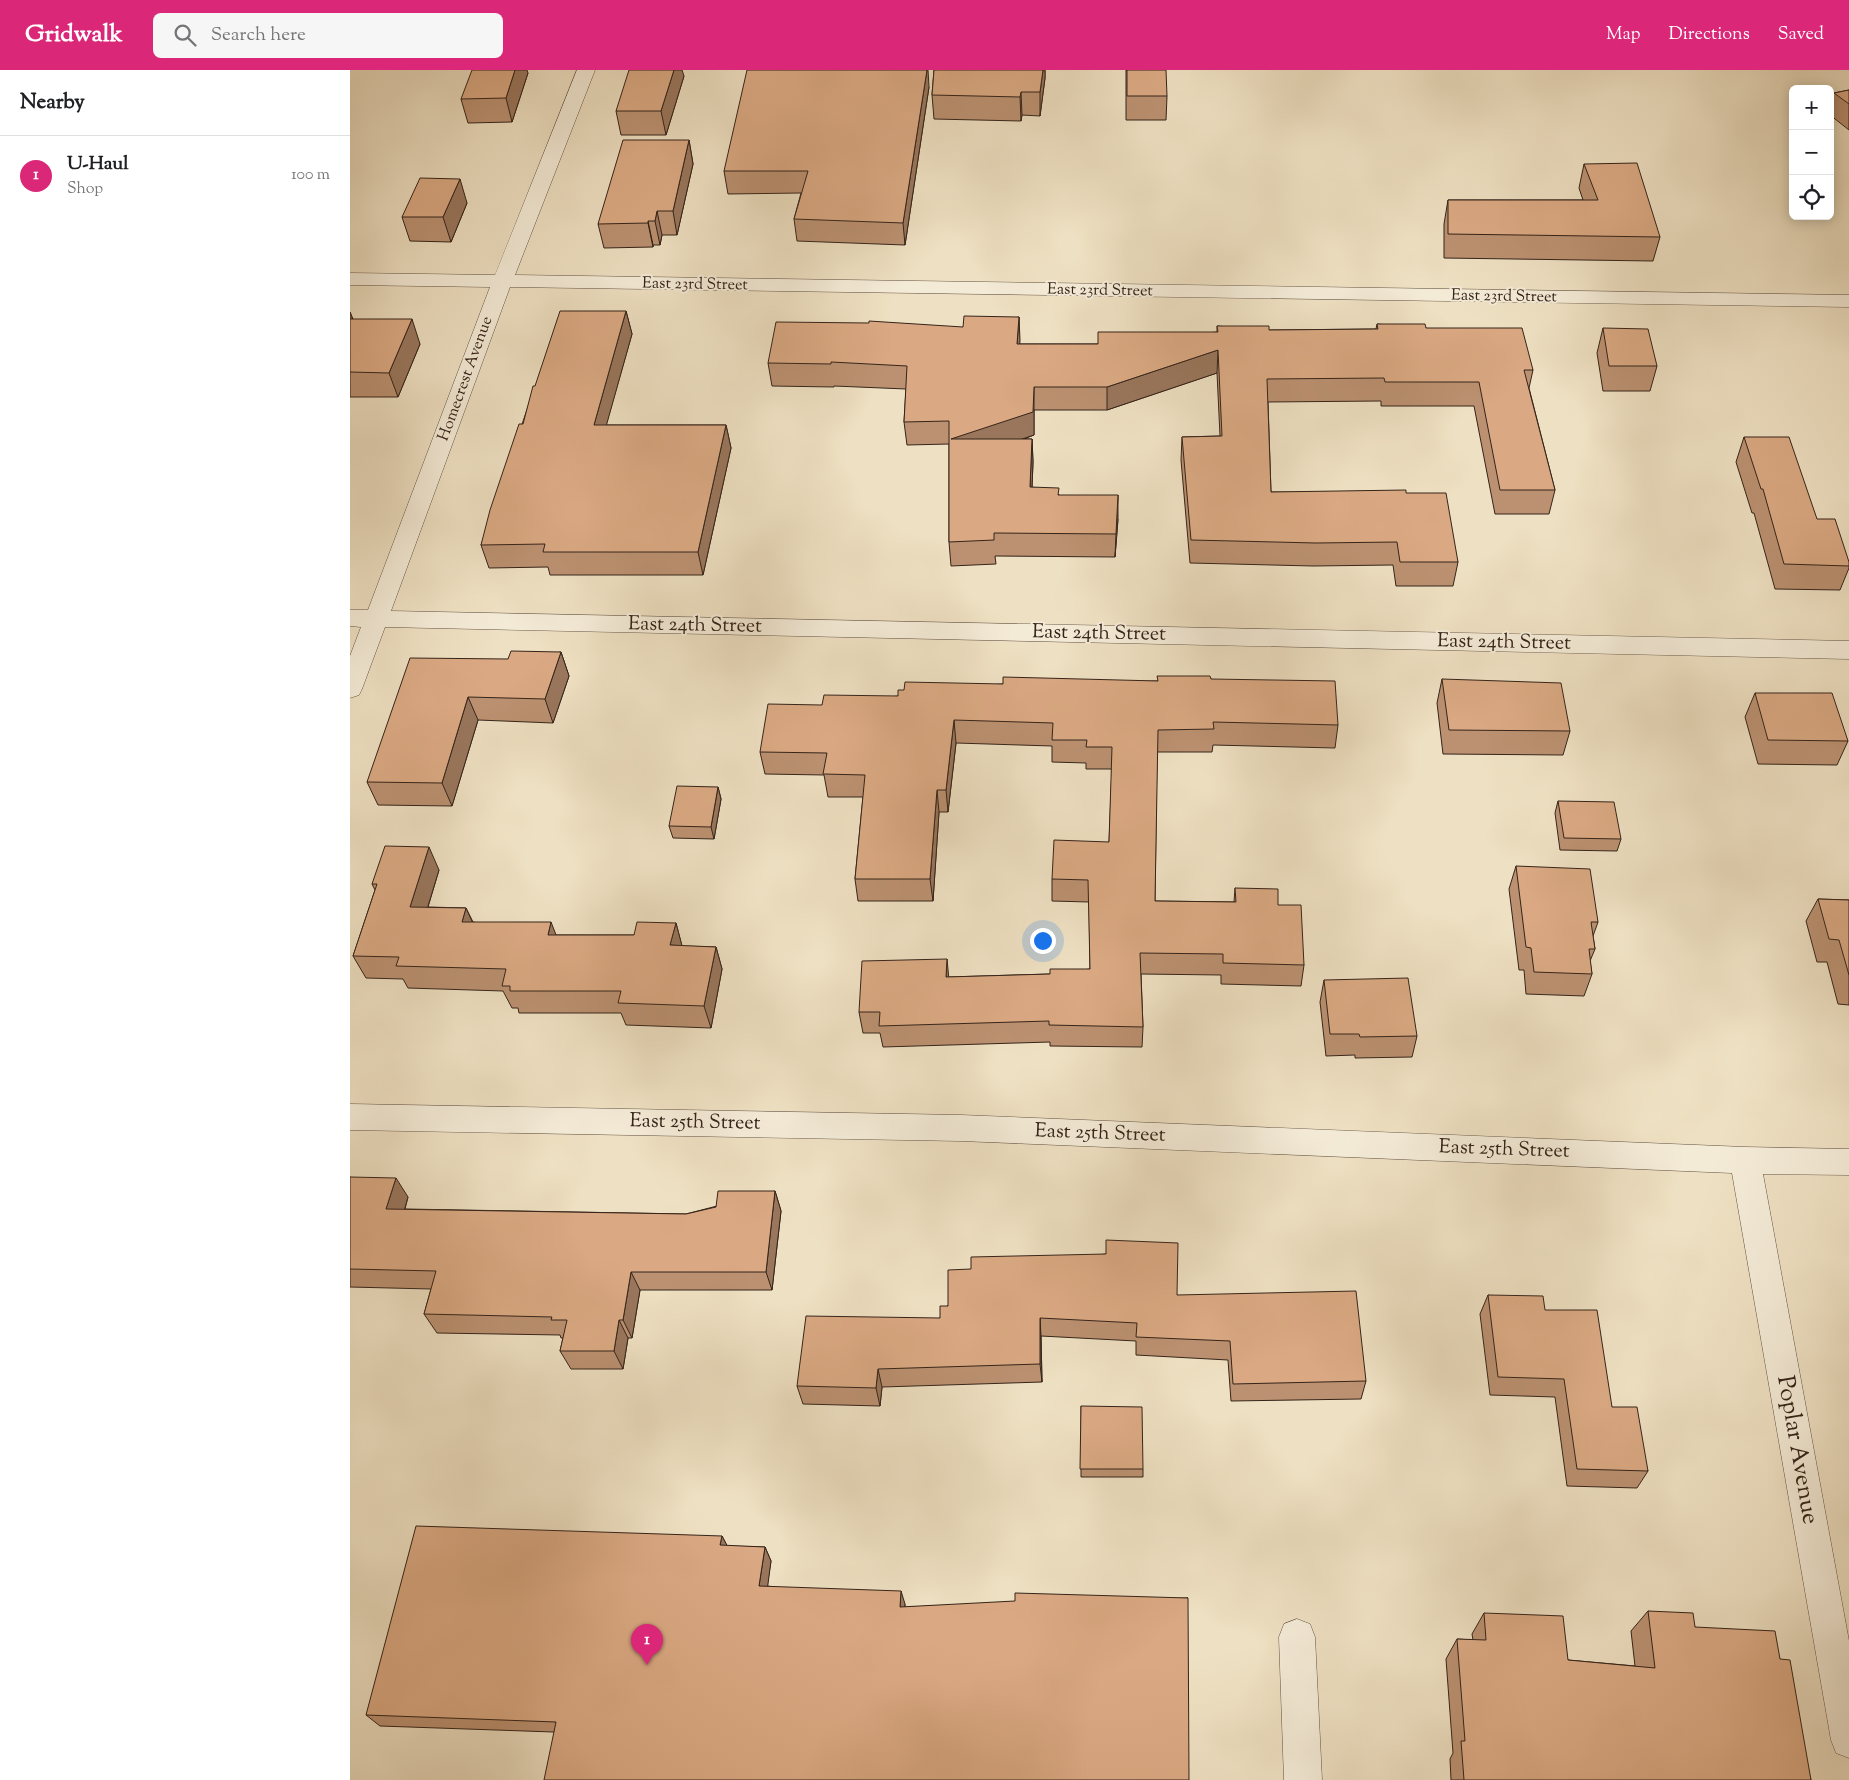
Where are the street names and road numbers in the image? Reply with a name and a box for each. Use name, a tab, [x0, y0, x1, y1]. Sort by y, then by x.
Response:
street label: East 23rd Street	[642, 273, 749, 297]
street label: East 23rd Street	[1047, 279, 1154, 303]
street label: East 23rd Street	[1451, 285, 1558, 309]
street label: Homecrest Avenue	[433, 313, 499, 445]
street label: East 24th Street	[628, 610, 762, 642]
street label: East 24th Street	[1032, 618, 1166, 650]
street label: East 24th Street	[1437, 627, 1571, 659]
street label: East 25th Street	[629, 1107, 761, 1139]
street label: East 25th Street	[1034, 1117, 1166, 1151]
street label: East 25th Street	[1438, 1133, 1570, 1167]
street label: Poplar Avenue	[1767, 1373, 1827, 1527]

